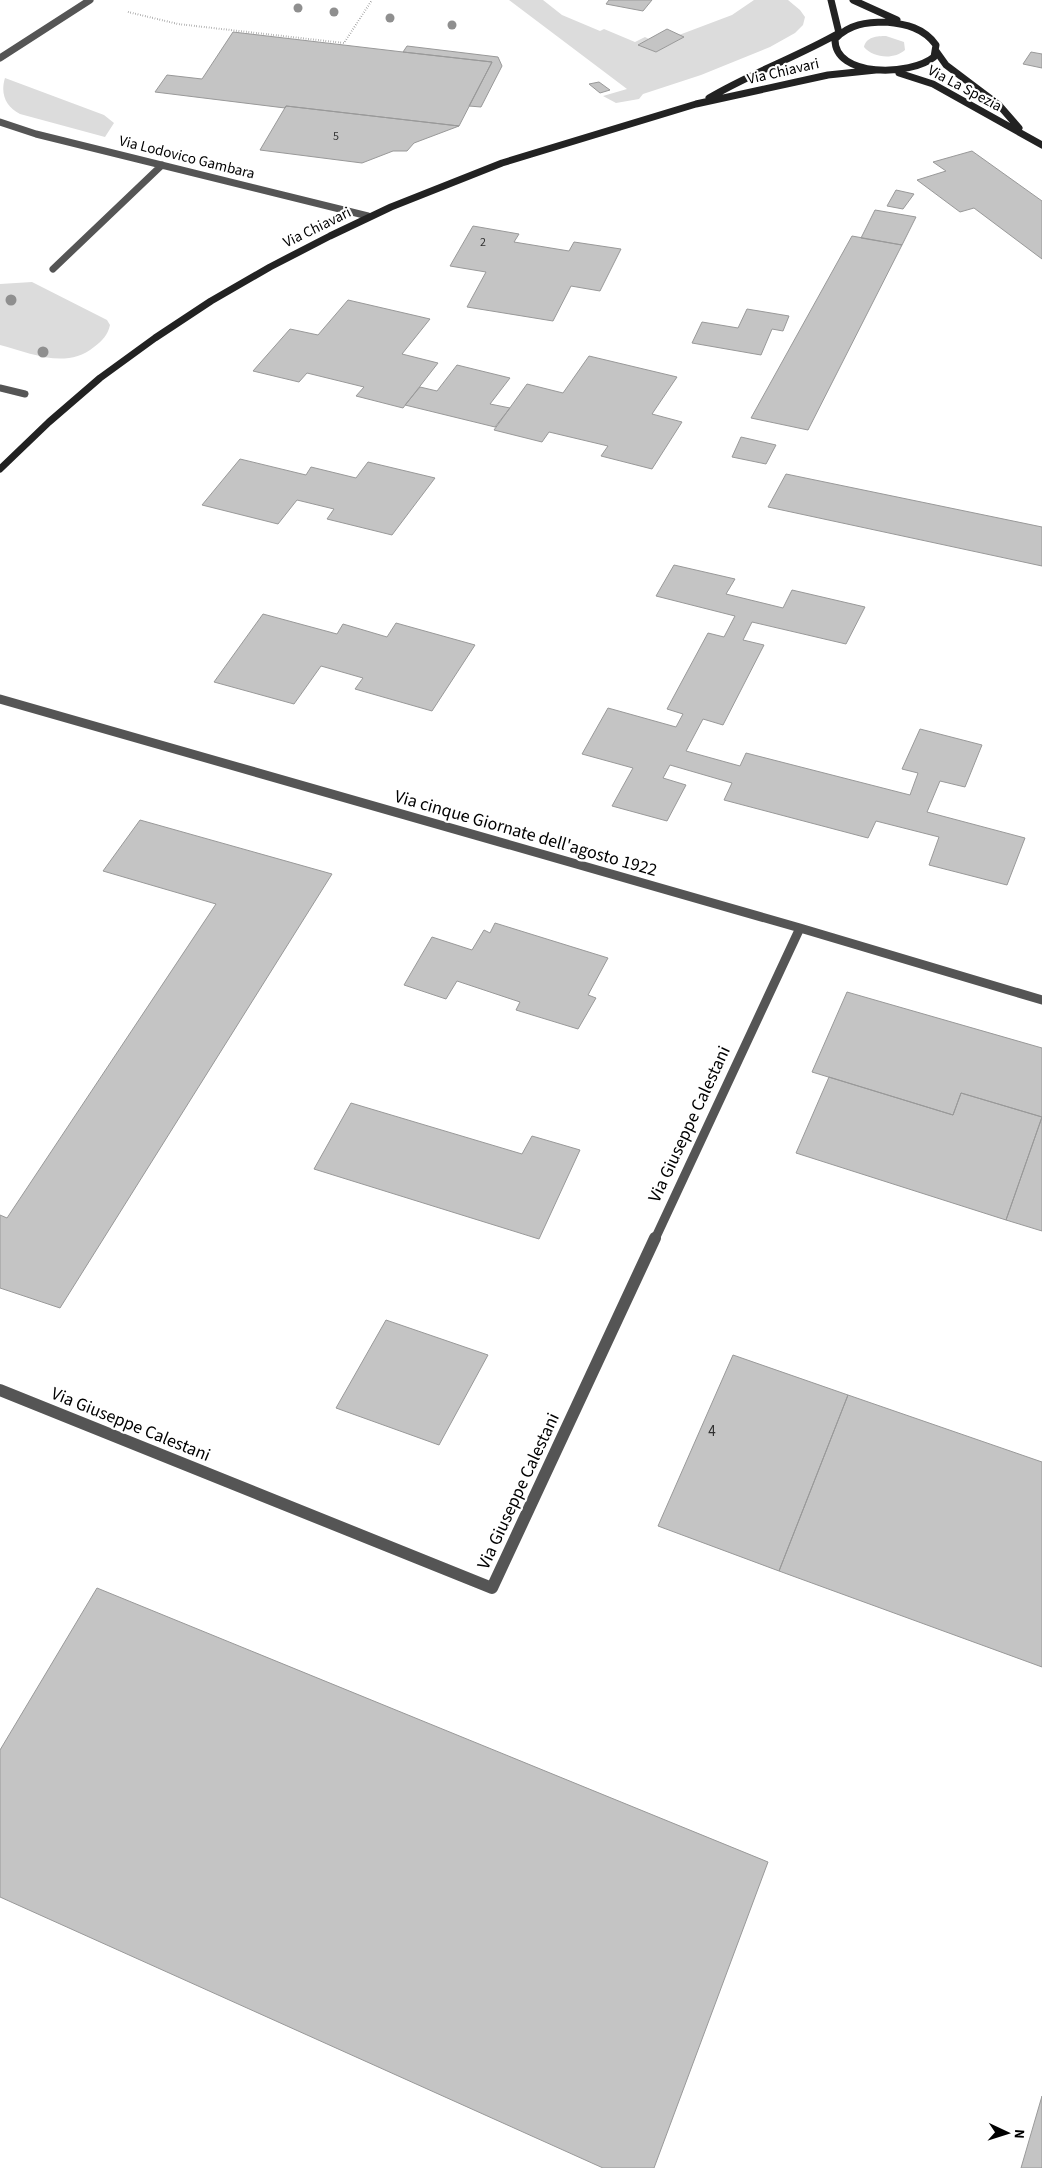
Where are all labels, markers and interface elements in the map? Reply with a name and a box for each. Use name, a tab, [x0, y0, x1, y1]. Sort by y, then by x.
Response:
street label: Via Chiavari	[745, 53, 821, 90]
street label: Via La Spezia	[924, 60, 1006, 117]
house number: 5	[333, 128, 339, 145]
street label: Via Lodovico Gambara	[117, 130, 257, 185]
street label: Via Chiavari	[280, 202, 355, 253]
house number: 2	[480, 234, 486, 251]
street label: Via cinque Giornate dell'agosto 1922	[392, 784, 660, 883]
street label: Via Giuseppe Calestani	[642, 1042, 737, 1206]
street label: Via Giuseppe Calestani	[47, 1381, 214, 1468]
street label: Via Giuseppe Calestani	[471, 1409, 566, 1573]
house number: 4	[708, 1421, 716, 1442]
north arrow	[982, 2108, 1032, 2158]
text: N	[1009, 2128, 1029, 2139]

